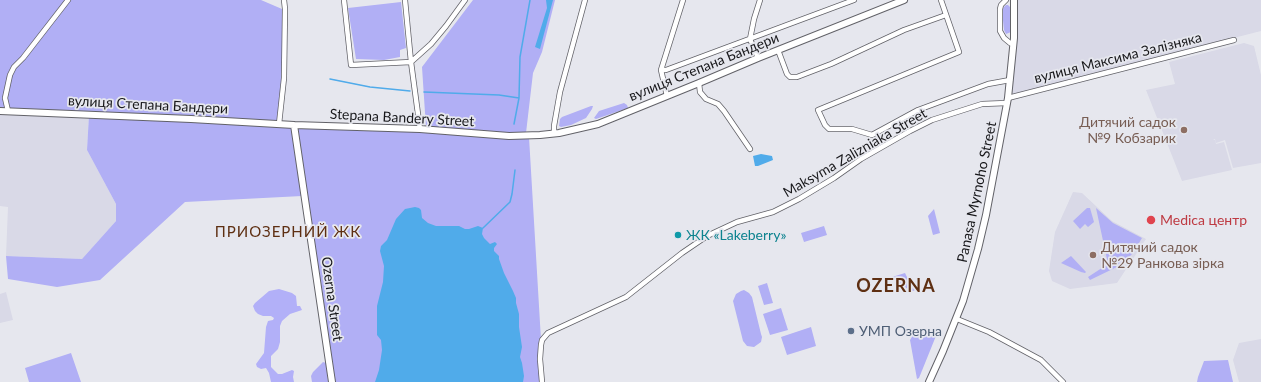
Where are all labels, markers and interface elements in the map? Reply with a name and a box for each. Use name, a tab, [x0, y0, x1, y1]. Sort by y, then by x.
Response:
street label: вулиця Степана Бандери	[627, 29, 781, 105]
street label: вулиця Максима Залізняка	[1032, 29, 1204, 87]
street label: вулиця Степана Бандери	[68, 92, 228, 118]
street label: Maksyma Zalizniaka Street	[780, 105, 930, 201]
street label: Stepana Bandery Street	[329, 106, 475, 130]
place label: Дитячий садок №9 Кобзарик	[1079, 114, 1176, 146]
street label: Panasa Myrnoho Street	[954, 120, 1000, 264]
marker: Дитячий садок №9 Кобзарик	[1179, 125, 1189, 135]
place label: Medica центр	[1160, 212, 1247, 228]
marker: Medica центр	[1145, 214, 1157, 226]
district label: ПРИОЗЕРНИЙ ЖК	[215, 223, 361, 241]
place label: ЖК «Lakeberry»	[686, 227, 786, 243]
marker: ЖК «Lakeberry»	[673, 230, 683, 240]
place label: Дитячий садок №29 Ранкова зірка	[1101, 239, 1224, 272]
marker: Дитячий садок №29 Ранкова зірка	[1088, 250, 1098, 260]
street label: Ozerna Street	[318, 256, 346, 342]
district label: OZERNA	[856, 275, 936, 297]
place label: УМП Озерна	[859, 323, 942, 339]
marker: УМП Озерна	[846, 326, 856, 336]

